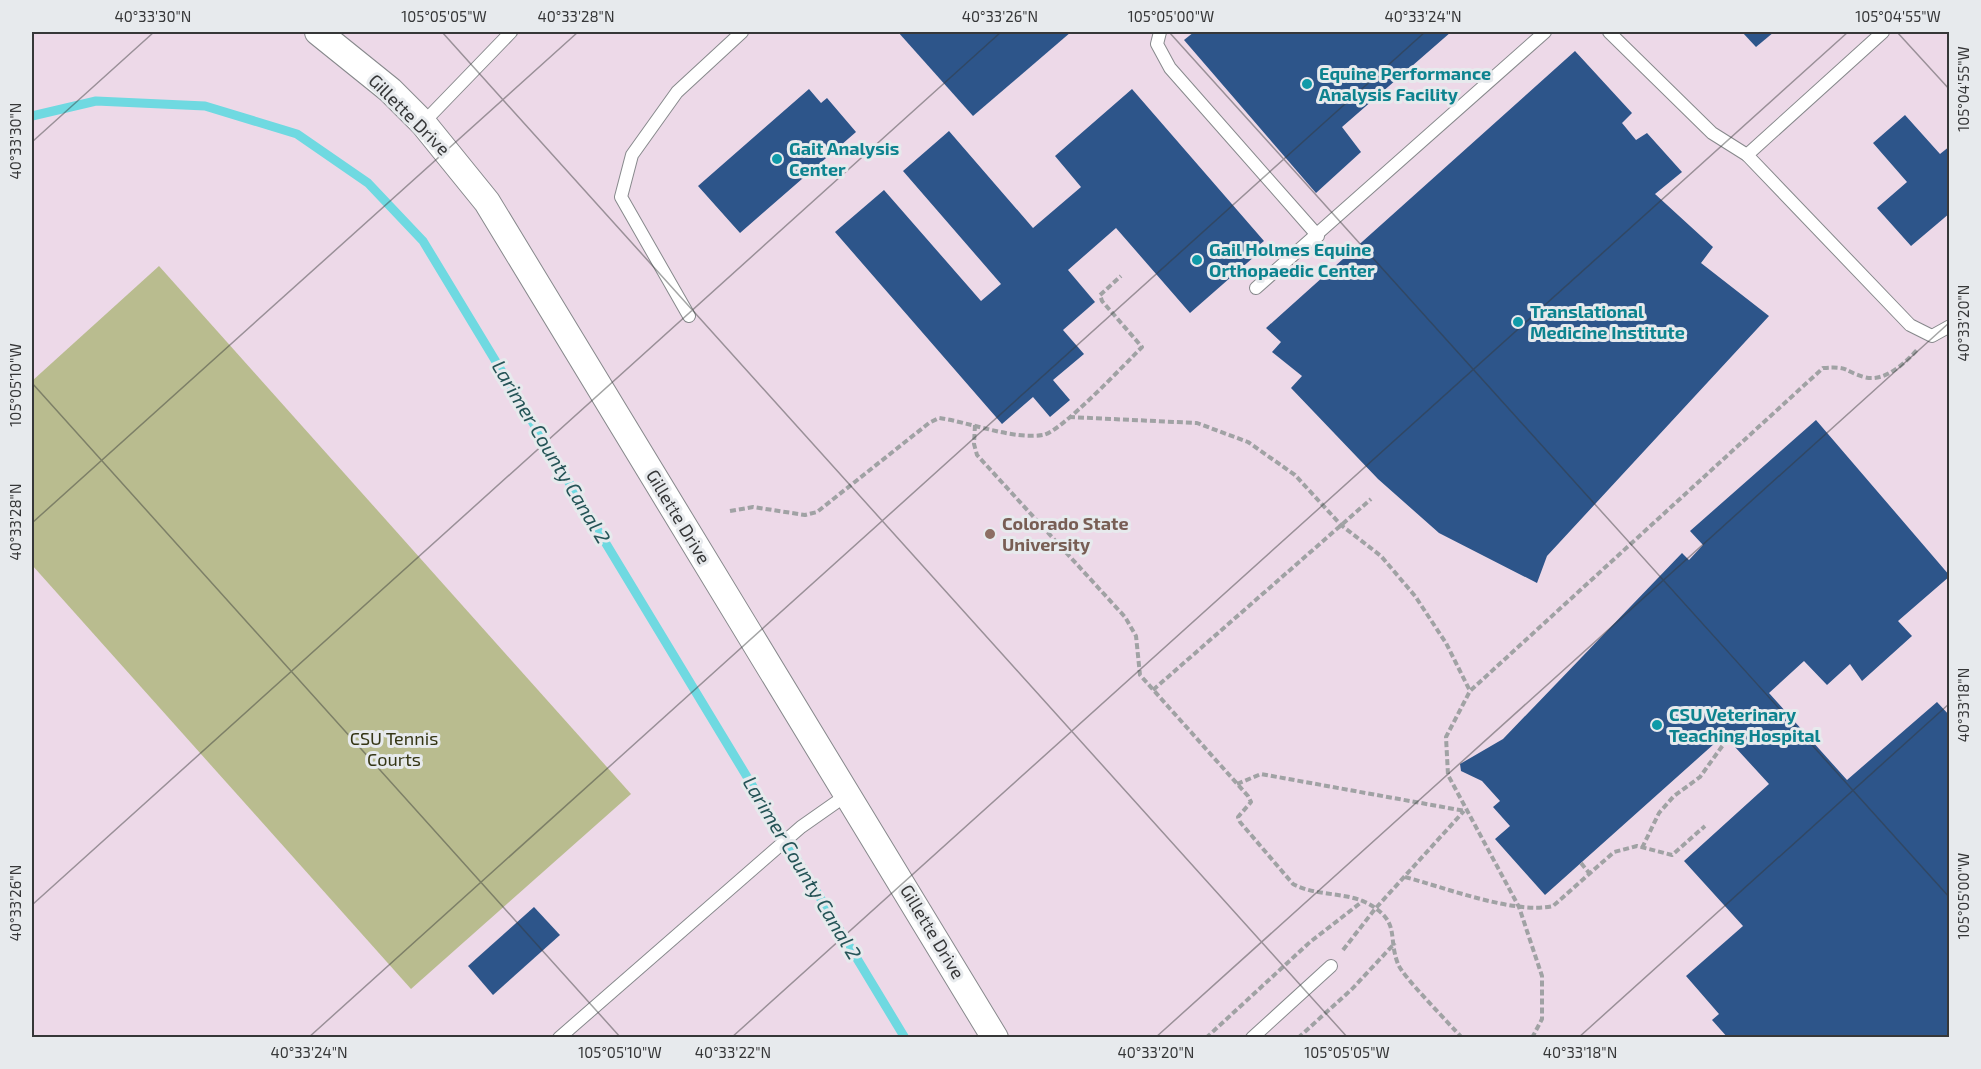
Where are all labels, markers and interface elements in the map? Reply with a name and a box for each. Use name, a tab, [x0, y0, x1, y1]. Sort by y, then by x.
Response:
text: 40°33'30"N	[115, 7, 191, 25]
text: 105°05'05"W	[401, 7, 487, 25]
text: 40°33'28"N	[538, 7, 614, 25]
text: 40°33'26"N	[962, 7, 1038, 25]
text: 105°05'00"W	[1128, 7, 1214, 25]
text: 40°33'24"N	[1385, 7, 1462, 25]
text: 105°04'55"W	[1855, 7, 1941, 25]
text: 105°04'55"W	[1954, 46, 1972, 132]
place label: Equine Performance Analysis Facility	[1319, 62, 1491, 105]
street label: Gillette Drive	[364, 69, 455, 160]
marker: Equine Performance Analysis Facility	[1300, 77, 1314, 91]
text: 40°33'30"N	[6, 103, 24, 179]
place label: Gait Analysis Center	[789, 137, 899, 180]
marker: Gait Analysis Center	[770, 152, 784, 166]
place label: Gail Holmes Equine Orthopaedic Center	[1209, 238, 1375, 281]
marker: Gail Holmes Equine Orthopaedic Center	[1190, 253, 1204, 267]
text: 40°33'20"N	[1954, 285, 1972, 361]
place label: Translational Medicine Institute	[1530, 300, 1685, 343]
marker: Translational Medicine Institute	[1511, 315, 1525, 329]
text: 105°05'10"W	[6, 343, 24, 427]
water label: Larimer County Canal 2	[487, 356, 616, 548]
street label: Gillette Drive	[642, 465, 716, 568]
text: 40°33'28"N	[6, 484, 24, 560]
place label: Colorado State University	[1002, 512, 1129, 555]
marker: Colorado State University	[983, 527, 997, 541]
text: 40°33'18"N	[1954, 668, 1972, 742]
place label: CSU Veterinary Teaching Hospital	[1669, 703, 1821, 746]
marker: CSU Veterinary Teaching Hospital	[1650, 718, 1664, 732]
park label: CSU Tennis Courts	[350, 727, 438, 770]
water label: Larimer County Canal 2	[738, 772, 867, 964]
text: 105°05'00"W	[1954, 853, 1972, 939]
text: 40°33'26"N	[6, 865, 24, 941]
street label: Gillette Drive	[896, 880, 970, 983]
text: 40°33'24"N	[271, 1043, 348, 1061]
text: 105°05'10"W	[578, 1043, 662, 1061]
text: 40°33'22"N	[695, 1043, 771, 1061]
text: 40°33'20"N	[1118, 1043, 1194, 1061]
text: 105°05'05"W	[1304, 1043, 1390, 1061]
text: 40°33'18"N	[1543, 1043, 1617, 1061]

